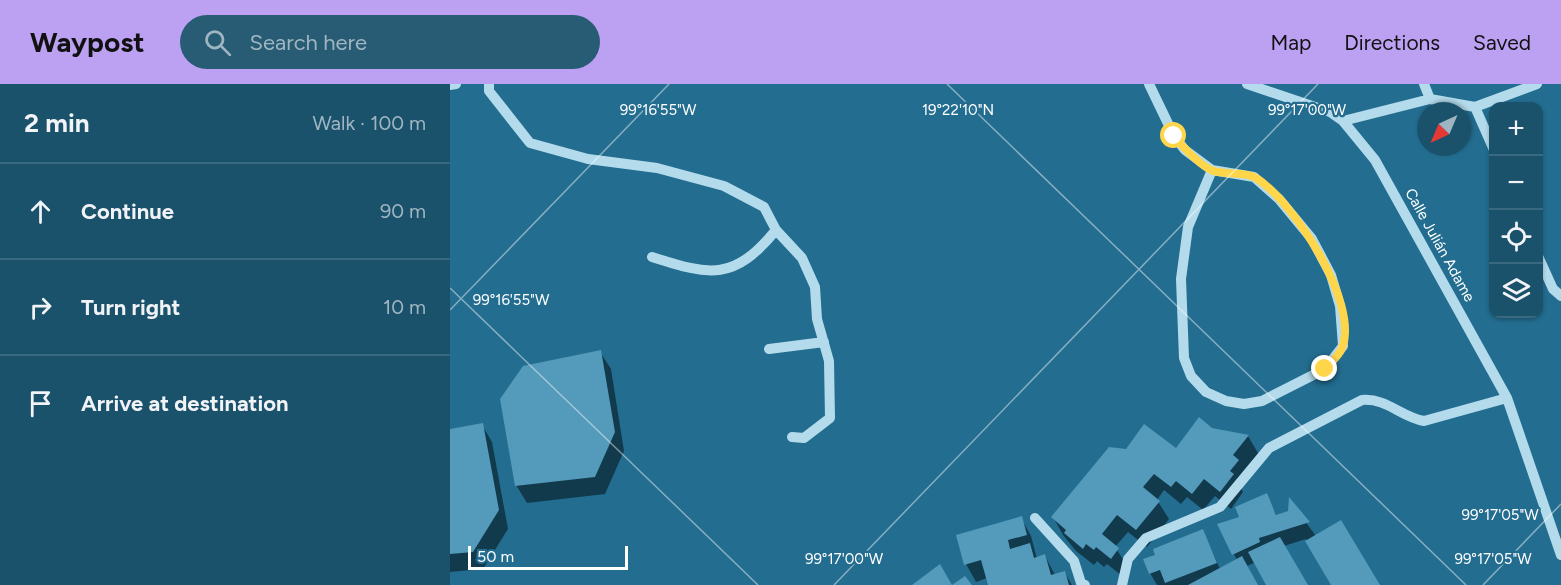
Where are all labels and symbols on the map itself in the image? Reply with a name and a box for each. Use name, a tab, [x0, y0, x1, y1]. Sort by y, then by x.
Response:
text: 99°16'55"W	[620, 101, 697, 119]
text: 19°22'10"N	[922, 101, 994, 119]
text: 99°17'00"W	[1268, 101, 1347, 119]
north arrow	[1417, 102, 1471, 156]
route start	[1160, 122, 1186, 148]
street label: Calle Julián Adame	[1401, 185, 1479, 305]
text: 99°16'55"W	[473, 291, 550, 309]
route end	[1311, 355, 1337, 381]
text: 99°17'05"W	[1461, 506, 1539, 524]
scale bar	[468, 543, 628, 570]
text: 99°17'00"W	[805, 550, 884, 568]
text: 99°17'05"W	[1454, 550, 1532, 568]

